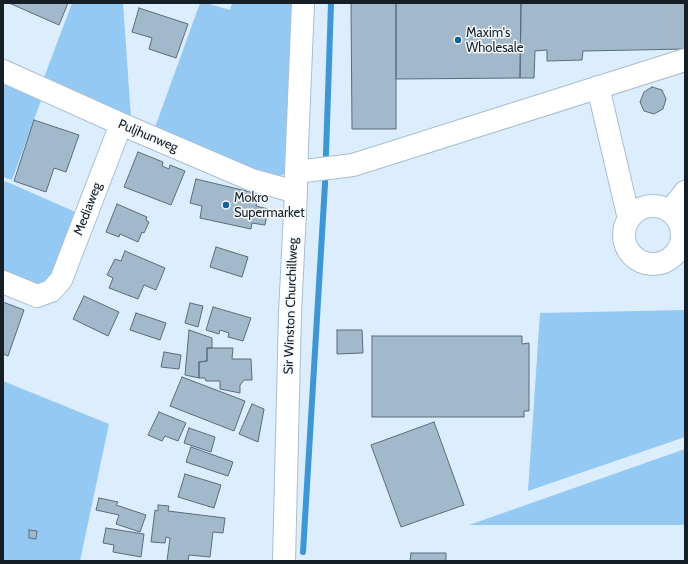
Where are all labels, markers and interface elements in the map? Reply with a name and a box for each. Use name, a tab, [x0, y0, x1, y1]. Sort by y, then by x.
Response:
place label: Maxim's Wholesale	[466, 25, 523, 56]
marker: Maxim's Wholesale	[453, 35, 463, 45]
street label: Puljhunweg	[116, 116, 180, 156]
street label: Mediaweg	[71, 180, 105, 238]
place label: Mokro Supermarket	[234, 190, 305, 221]
marker: Mokro Supermarket	[221, 200, 231, 210]
street label: Sir Winston Churchillweg	[281, 237, 301, 375]

